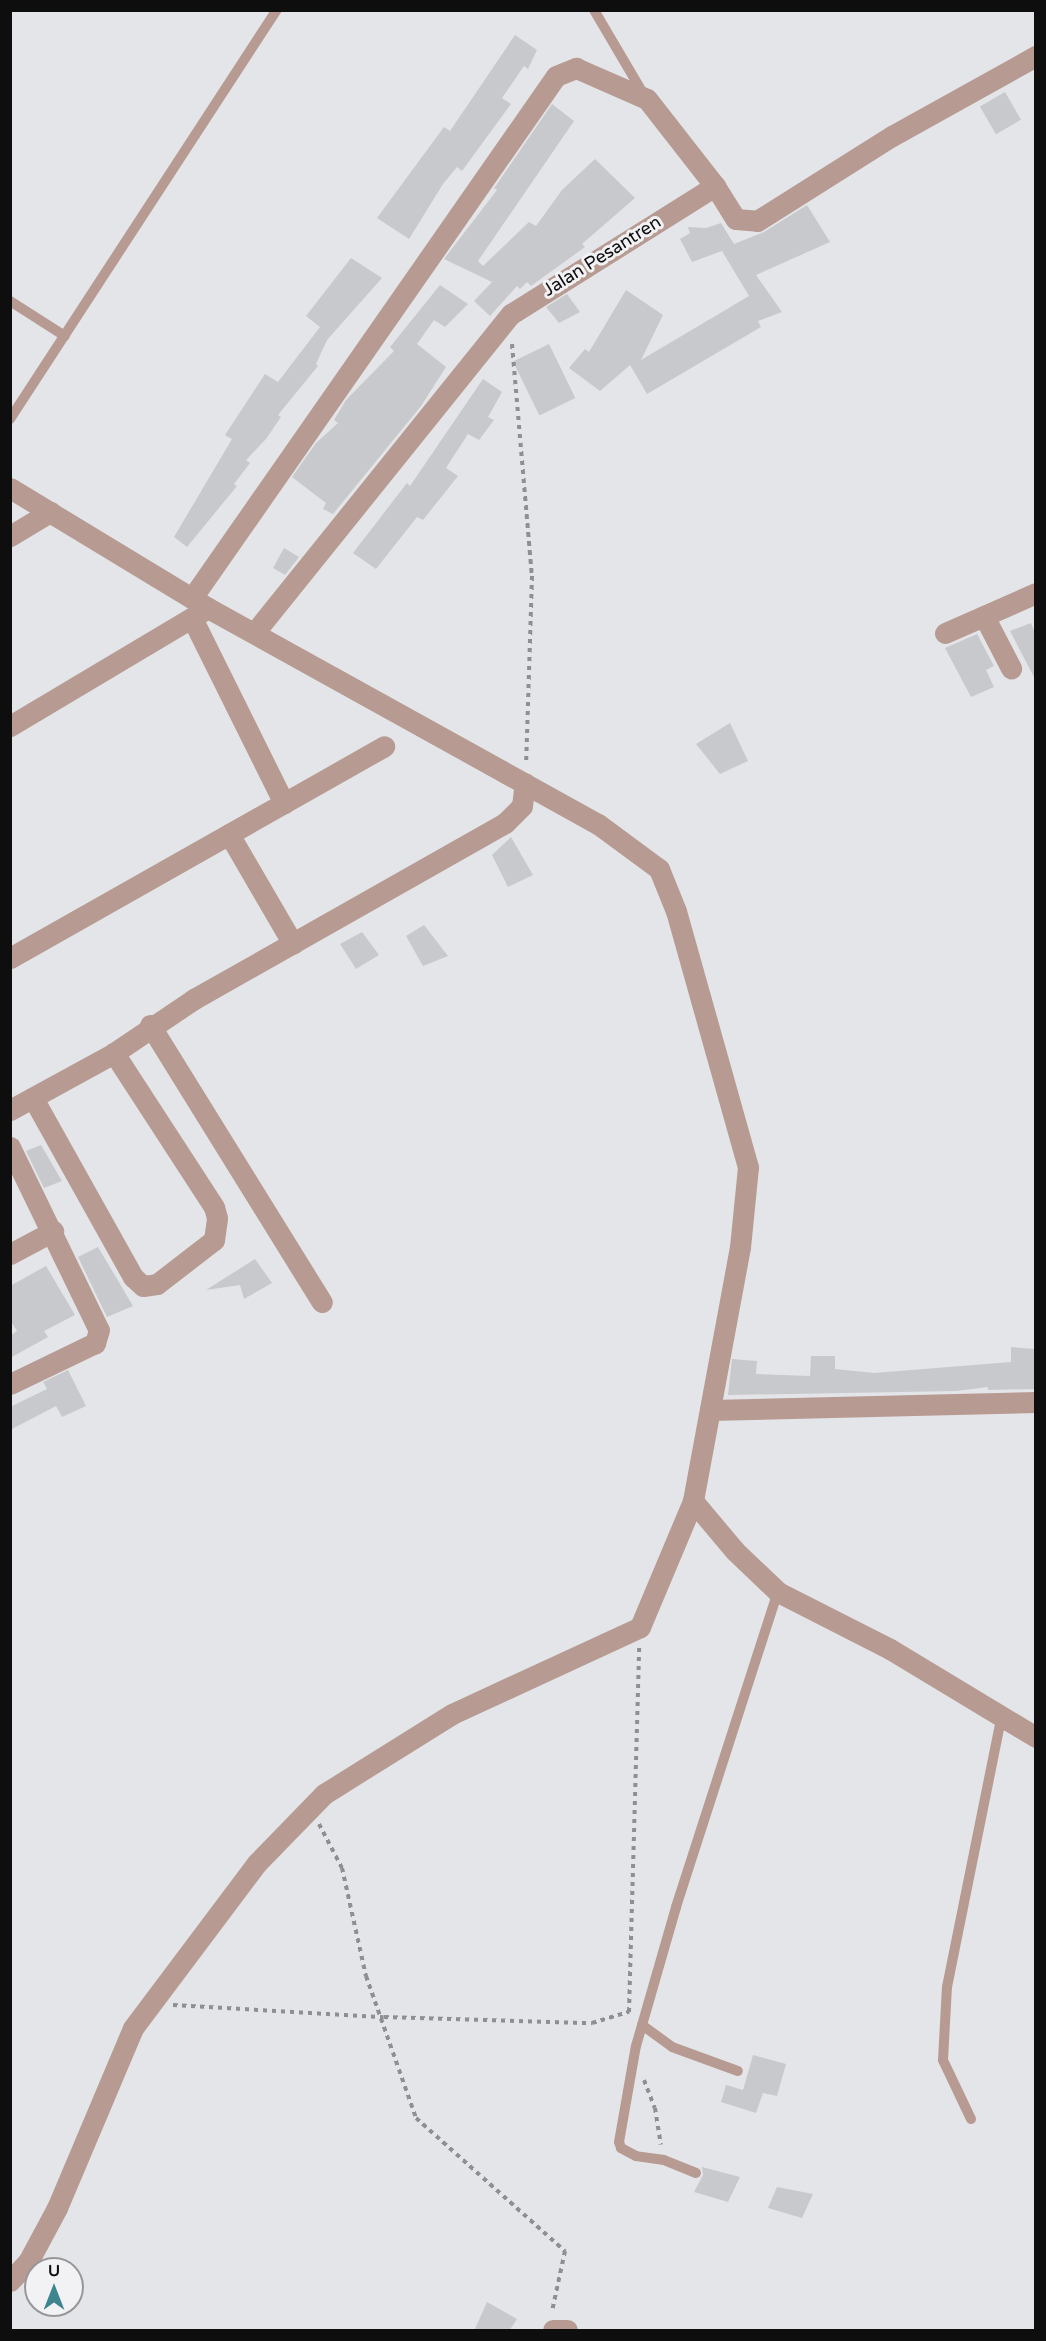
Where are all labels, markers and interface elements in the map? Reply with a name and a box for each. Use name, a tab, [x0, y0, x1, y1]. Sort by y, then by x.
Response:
street label: Jalan Pesantren	[539, 211, 665, 301]
north arrow	[24, 2257, 84, 2317]
text: U	[48, 2261, 60, 2281]

